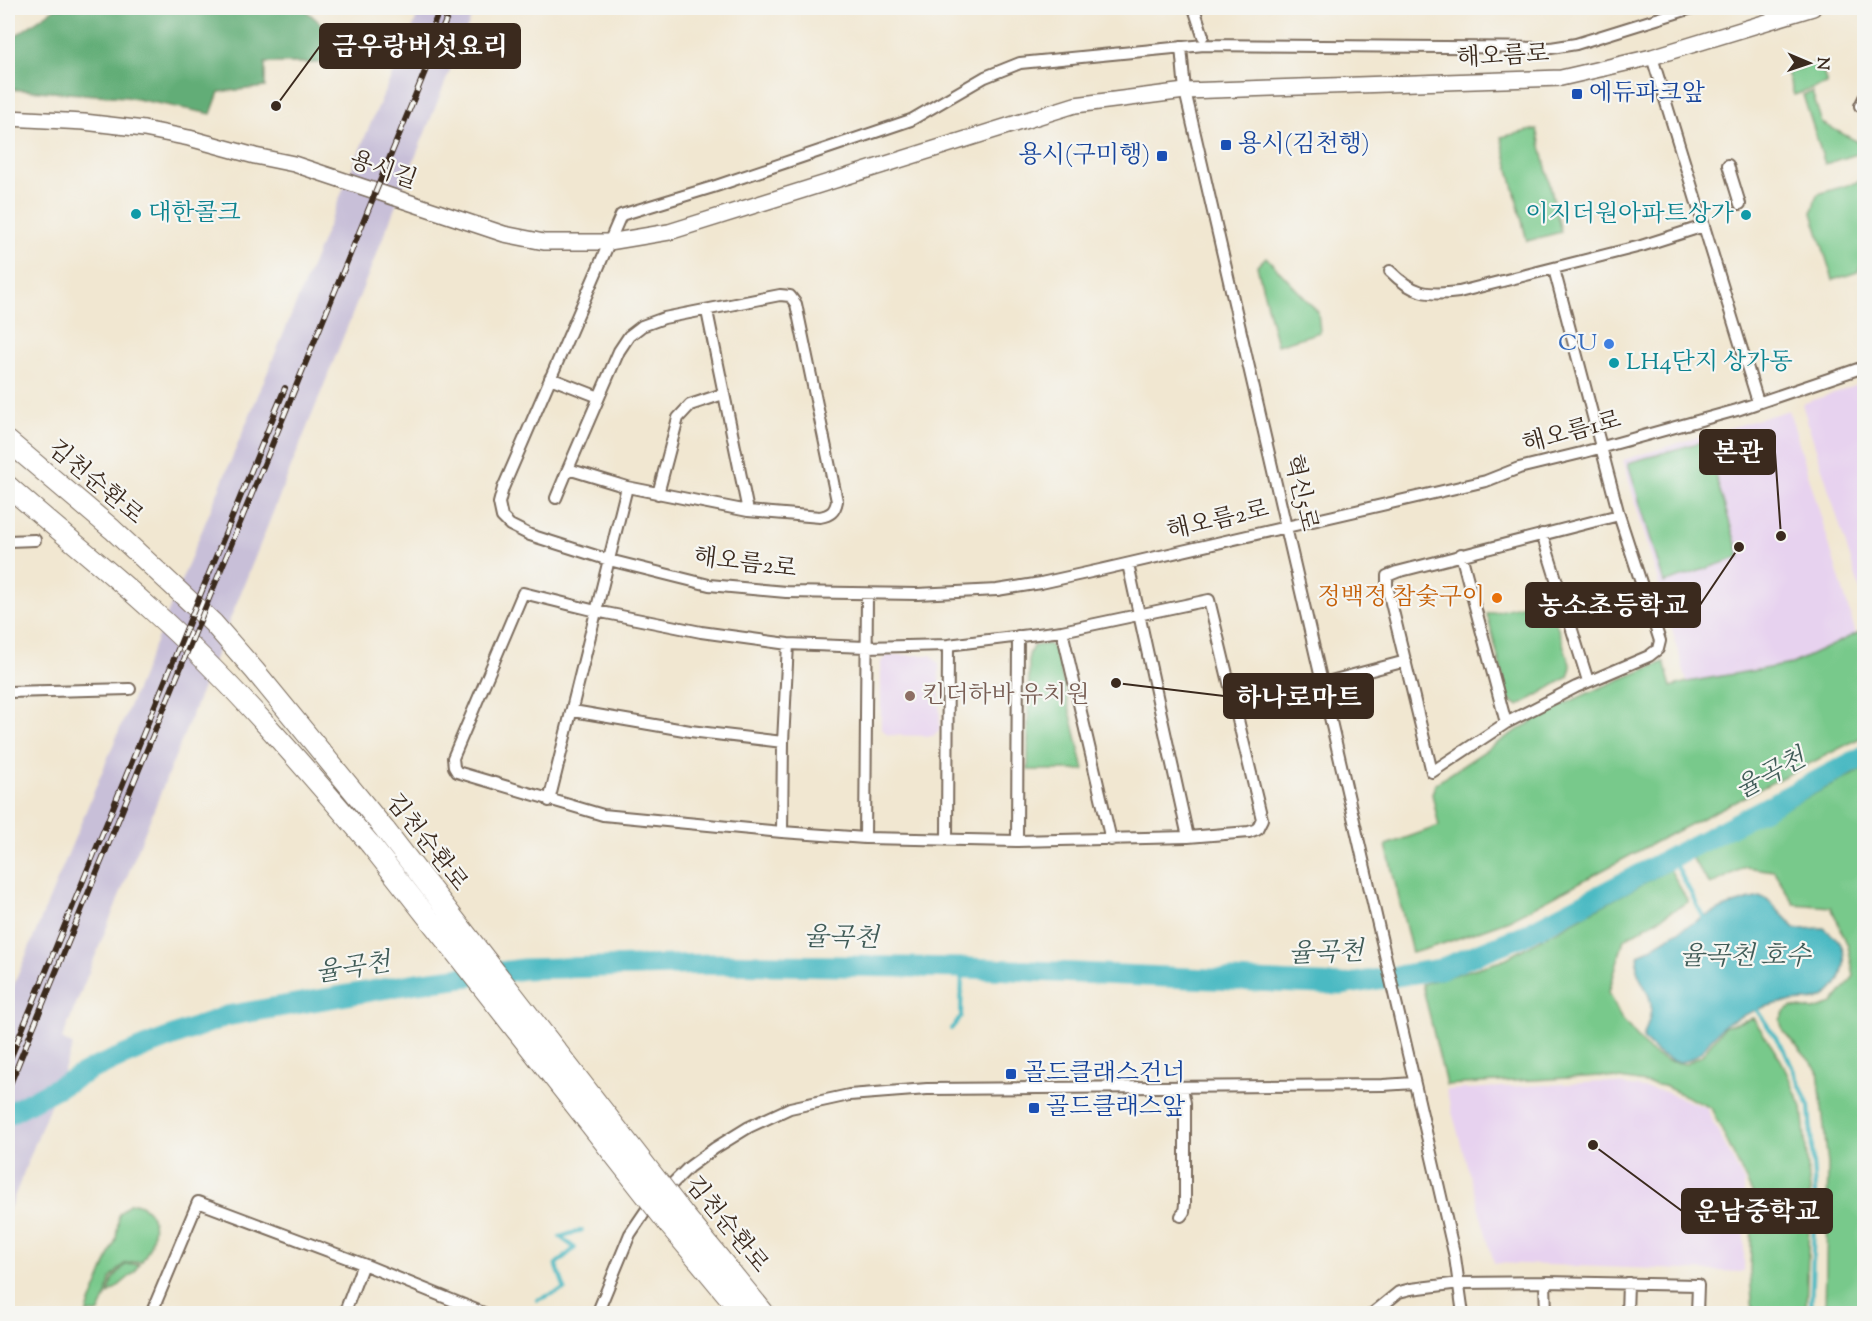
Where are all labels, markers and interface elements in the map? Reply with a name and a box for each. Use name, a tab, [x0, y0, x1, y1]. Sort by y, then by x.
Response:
callout: 금우랑버섯요리	[320, 24, 520, 68]
text: 금우랑버섯요리	[332, 30, 508, 67]
north arrow	[1779, 33, 1839, 93]
street label: 해오름로	[1456, 38, 1550, 76]
text: N	[1810, 57, 1833, 70]
place label: 에듀파크앞	[1589, 77, 1705, 111]
marker: 에듀파크앞	[1570, 87, 1584, 101]
place label: 용시(김천행)	[1238, 128, 1370, 162]
marker: 용시(김천행)	[1219, 138, 1233, 152]
place label: 용시(구미행)	[1018, 139, 1150, 173]
street label: 용시길	[345, 144, 421, 198]
marker: 용시(구미행)	[1155, 149, 1169, 163]
place label: 대한콜크	[148, 197, 241, 231]
place label: 이지더원아파트상가	[1525, 198, 1734, 232]
marker: 대한콜크	[129, 207, 143, 221]
marker: 이지더원아파트상가	[1739, 208, 1753, 222]
place label: CU	[1558, 327, 1597, 361]
marker: CU	[1602, 337, 1616, 351]
place label: LH4단지 상가동	[1626, 346, 1793, 380]
marker: LH4단지 상가동	[1607, 356, 1621, 370]
street label: 해오름1로	[1519, 404, 1625, 462]
callout: 본관	[1700, 430, 1775, 474]
street label: 김천순환로	[40, 433, 150, 533]
text: 본관	[1713, 436, 1764, 473]
street label: 혁신5로	[1275, 451, 1325, 535]
street label: 해오름2로	[1164, 493, 1272, 549]
street label: 해오름2로	[691, 541, 799, 587]
place label: 정백정 참숯구이	[1318, 581, 1485, 615]
callout: 농소초등학교	[1526, 583, 1700, 627]
text: 농소초등학교	[1538, 589, 1688, 626]
marker: 정백정 참숯구이	[1490, 591, 1504, 605]
callout: 하나로마트	[1224, 674, 1373, 718]
place label: 킨더하바 유치원	[922, 679, 1089, 713]
text: 하나로마트	[1236, 681, 1362, 718]
marker: 킨더하바 유치원	[903, 689, 917, 703]
water label: 율곡천	[1729, 740, 1815, 809]
street label: 김천순환로	[377, 787, 475, 899]
water label: 율곡천	[803, 920, 881, 958]
water label: 율곡천	[1288, 934, 1366, 974]
water label: 율곡천 호수	[1679, 939, 1812, 976]
water label: 율곡천	[313, 945, 395, 993]
place label: 골드클래스건너	[1023, 1057, 1185, 1091]
marker: 골드클래스건너	[1004, 1067, 1018, 1081]
place label: 골드클래스앞	[1046, 1091, 1185, 1125]
marker: 골드클래스앞	[1027, 1101, 1041, 1115]
street label: 김천순환로	[676, 1169, 776, 1281]
callout: 운남중학교	[1682, 1189, 1832, 1233]
text: 운남중학교	[1694, 1195, 1820, 1232]

